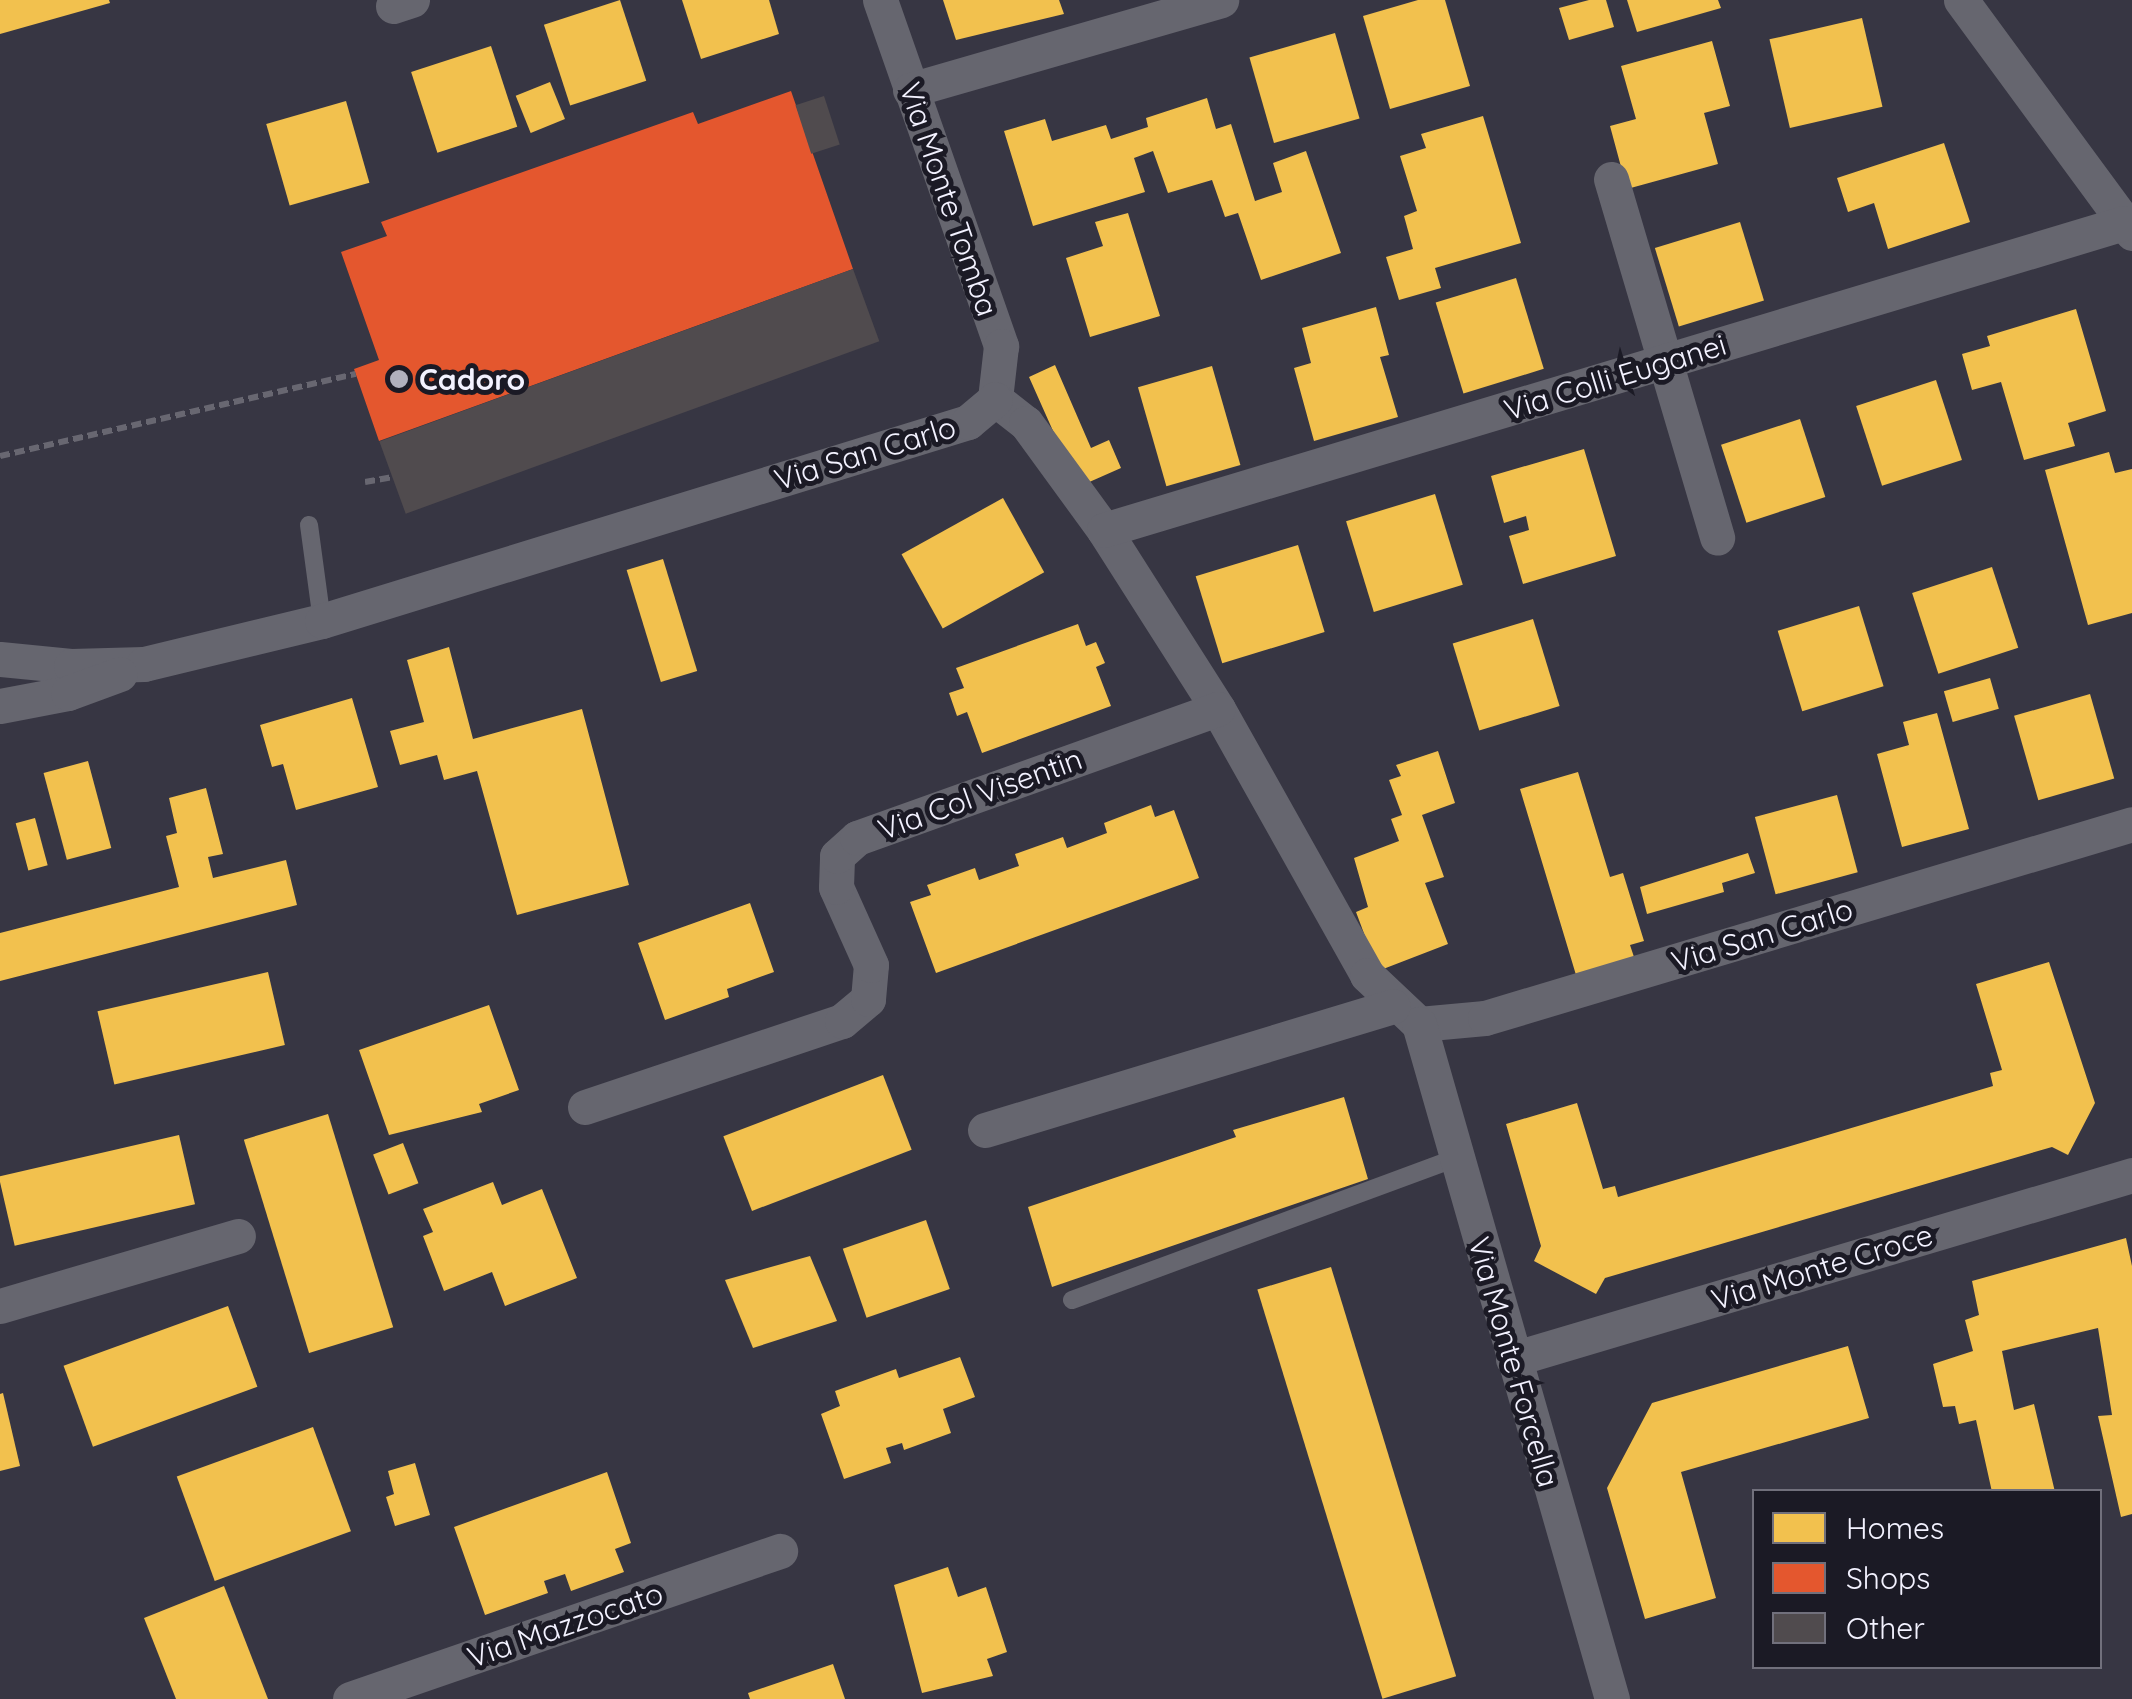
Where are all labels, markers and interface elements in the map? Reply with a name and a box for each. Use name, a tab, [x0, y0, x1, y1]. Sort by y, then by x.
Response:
street label: Via Monte Tomba	[892, 78, 1006, 320]
street label: Via Colli Euganei	[1500, 326, 1730, 428]
place label: Cadoro	[419, 361, 525, 397]
marker: Cadoro	[388, 368, 410, 390]
street label: Via San Carlo	[770, 408, 960, 498]
street label: Via Col Visentin	[873, 740, 1087, 848]
street label: Via San Carlo	[1667, 890, 1857, 980]
street label: Via Monte Croce	[1707, 1216, 1937, 1318]
street label: Via Monte Forcella	[1461, 1233, 1567, 1491]
legend	[1752, 1489, 2102, 1669]
text: Homes	[1846, 1509, 1944, 1547]
text: Shops	[1846, 1559, 1930, 1597]
street label: Via Mazzocato	[463, 1575, 667, 1675]
text: Other	[1846, 1609, 1925, 1647]

